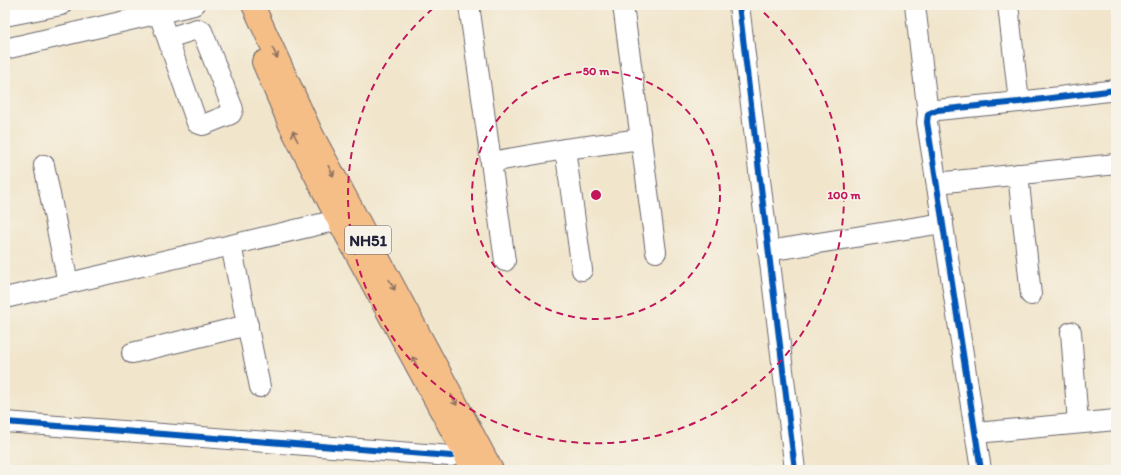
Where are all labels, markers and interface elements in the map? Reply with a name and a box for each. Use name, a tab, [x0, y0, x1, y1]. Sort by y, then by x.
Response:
one-way arrow	[272, 47, 279, 59]
text: 50 m	[583, 64, 610, 78]
one-way arrow	[291, 130, 298, 142]
one-way arrow	[328, 164, 336, 176]
centre of rings	[589, 188, 603, 202]
text: 100 m	[827, 188, 861, 202]
road number: NH51	[345, 226, 391, 254]
one-way arrow	[389, 279, 397, 291]
one-way arrow	[410, 356, 418, 368]
one-way arrow	[450, 394, 458, 406]

